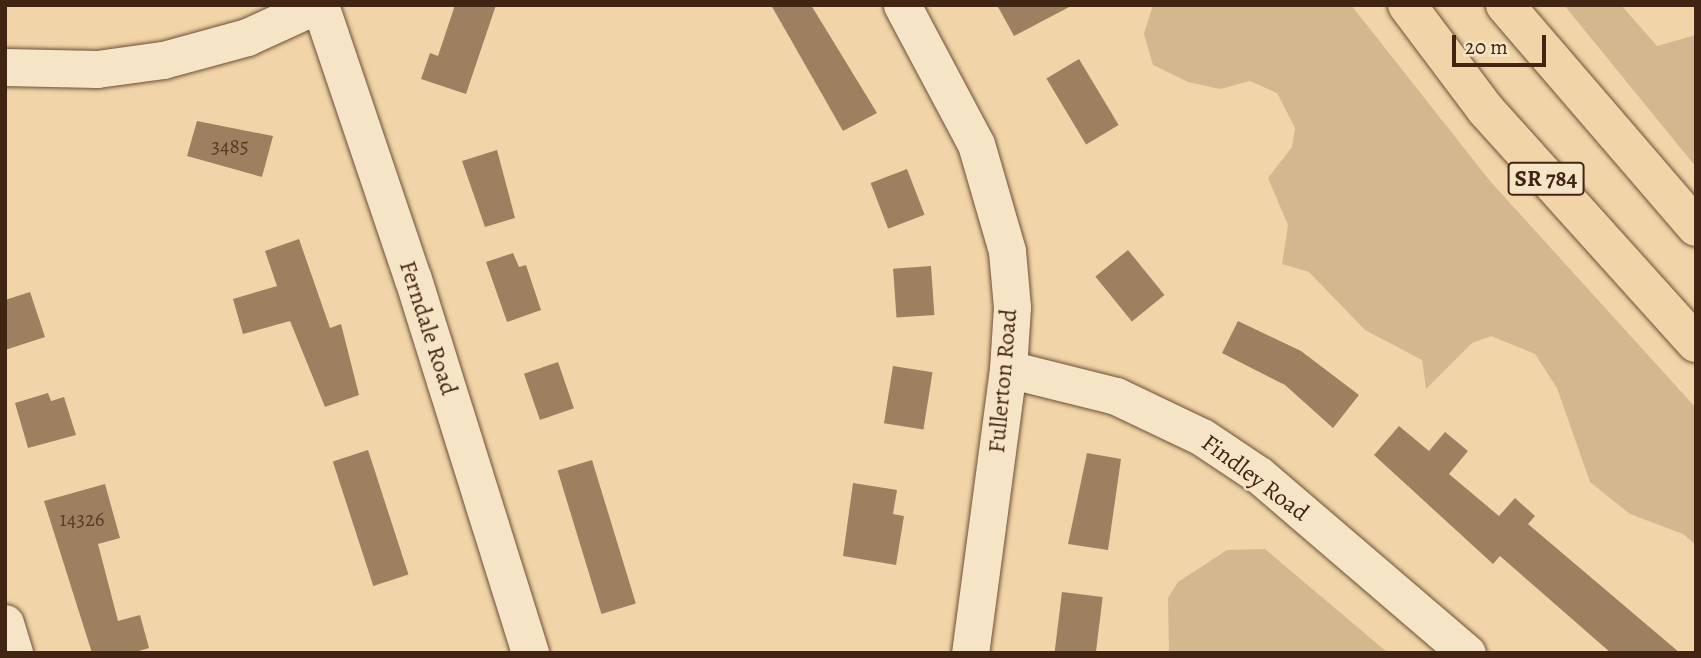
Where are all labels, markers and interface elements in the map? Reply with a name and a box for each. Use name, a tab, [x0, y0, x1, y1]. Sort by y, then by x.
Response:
scale bar	[1456, 21, 1550, 65]
text: 20 m	[1465, 33, 1508, 61]
house number: 3485	[211, 133, 249, 159]
road number: SR 784	[1508, 160, 1584, 198]
street label: Ferndale Road	[393, 257, 463, 399]
street label: Fullerton Road	[982, 308, 1024, 454]
street label: Findley Road	[1196, 428, 1314, 528]
house number: 14326	[59, 506, 105, 532]

